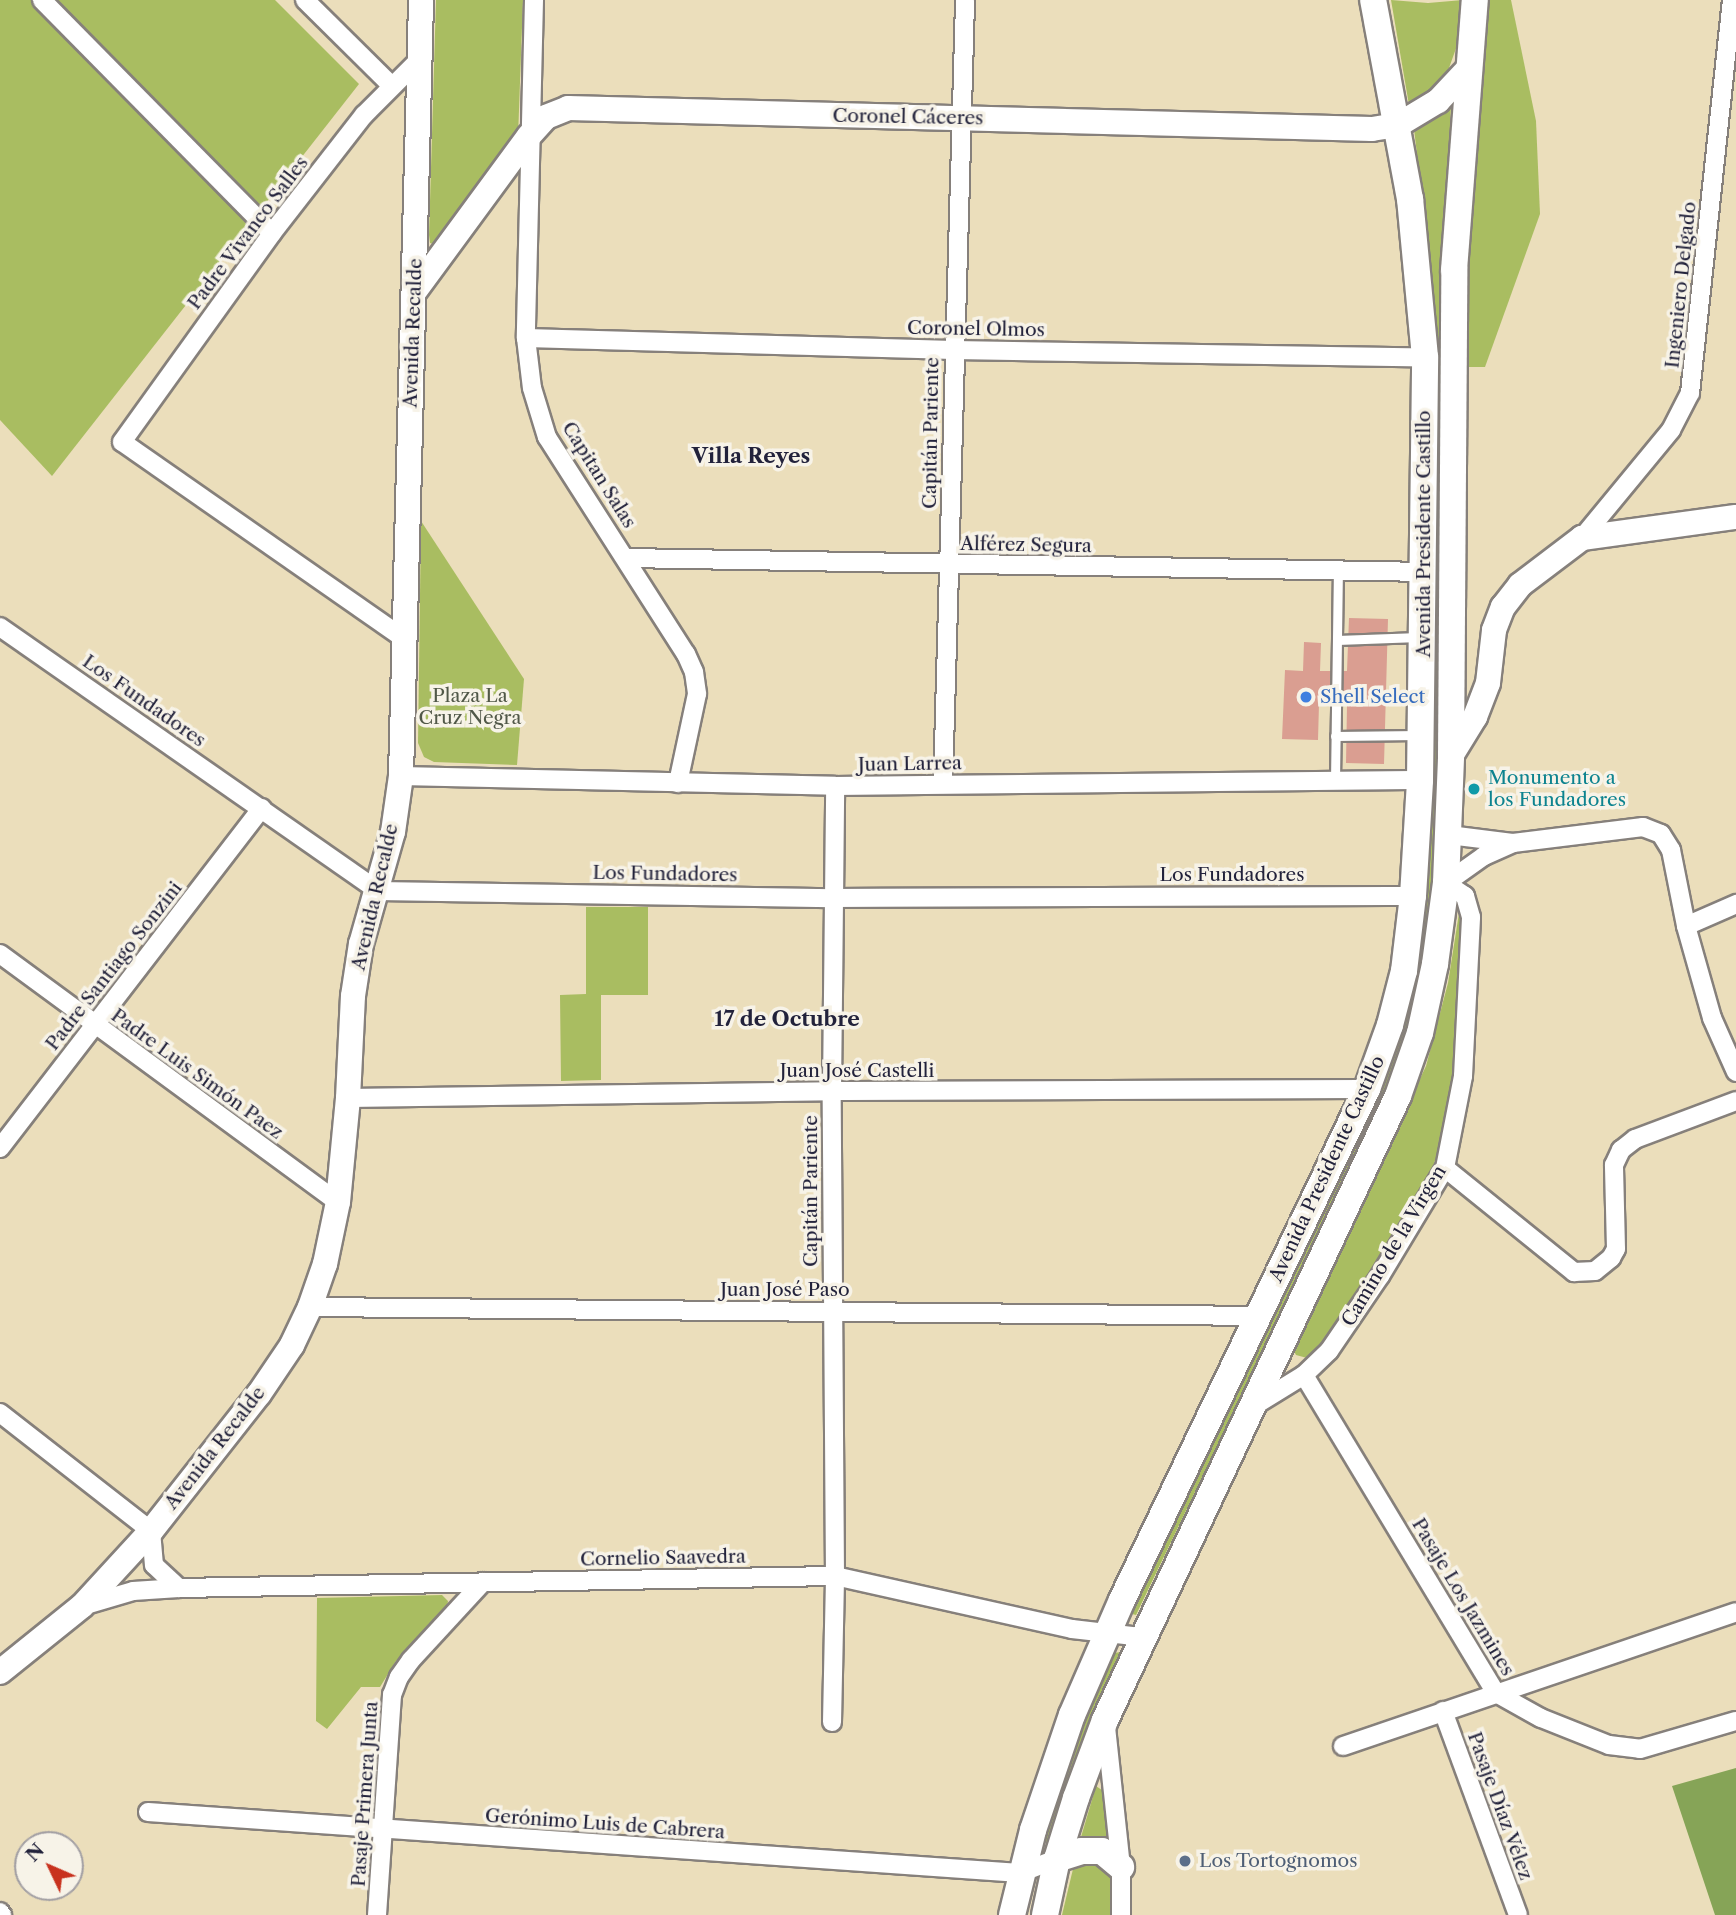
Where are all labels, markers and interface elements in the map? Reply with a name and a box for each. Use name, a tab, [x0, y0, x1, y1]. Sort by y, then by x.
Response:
street label: Coronel Cáceres	[832, 104, 984, 130]
street label: Padre Vivanco Salles	[183, 152, 313, 314]
street label: Ingeniero Delgado	[1661, 201, 1701, 369]
street label: Avenida Recalde	[399, 258, 427, 408]
street label: Coronel Olmos	[907, 316, 1045, 342]
street label: Capitán Pariente	[918, 357, 944, 509]
street label: Avenida Presidente Castillo	[1413, 410, 1435, 658]
street label: Capitan Salas	[557, 418, 641, 532]
district label: Villa Reyes	[692, 443, 810, 469]
street label: Alférez Segura	[960, 532, 1092, 558]
street label: Los Fundadores	[78, 650, 210, 752]
park label: Plaza La Cruz Negra	[418, 685, 522, 729]
place label: Shell Select	[1320, 686, 1425, 708]
marker: Shell Select	[1298, 689, 1314, 705]
street label: Juan Larrea	[858, 752, 962, 776]
place label: Monumento a los Fundadores	[1488, 767, 1626, 811]
marker: Monumento a los Fundadores	[1466, 781, 1482, 797]
street label: Avenida Recalde	[347, 821, 403, 973]
street label: Los Fundadores	[592, 861, 738, 887]
street label: Los Fundadores	[1160, 864, 1304, 886]
street label: Padre Santiago Sonzini	[41, 877, 187, 1055]
street label: Padre Luis Simón Paez	[107, 1004, 287, 1144]
district label: 17 de Octubre	[714, 1006, 860, 1032]
street label: Avenida Presidente Castillo	[1264, 1052, 1390, 1286]
street label: Juan José Castelli	[780, 1060, 934, 1082]
street label: Capitán Pariente	[800, 1115, 822, 1267]
street label: Camino de la Virgen	[1337, 1161, 1451, 1331]
street label: Juan José Paso	[720, 1279, 850, 1301]
street label: Avenida Recalde	[160, 1382, 270, 1514]
street label: Pasaje Los Jazmines	[1407, 1514, 1519, 1680]
street label: Cornelio Saavedra	[580, 1545, 746, 1571]
street label: Pasaje Primera Junta	[347, 1700, 383, 1888]
street label: Pasaje Díaz Vélez	[1463, 1729, 1537, 1883]
street label: Gerónimo Luis de Cabrera	[484, 1804, 726, 1844]
north arrow	[14, 1831, 84, 1901]
text: N	[21, 1839, 49, 1866]
place label: Los Tortognomos	[1199, 1850, 1358, 1872]
marker: Los Tortognomos	[1177, 1853, 1193, 1869]

